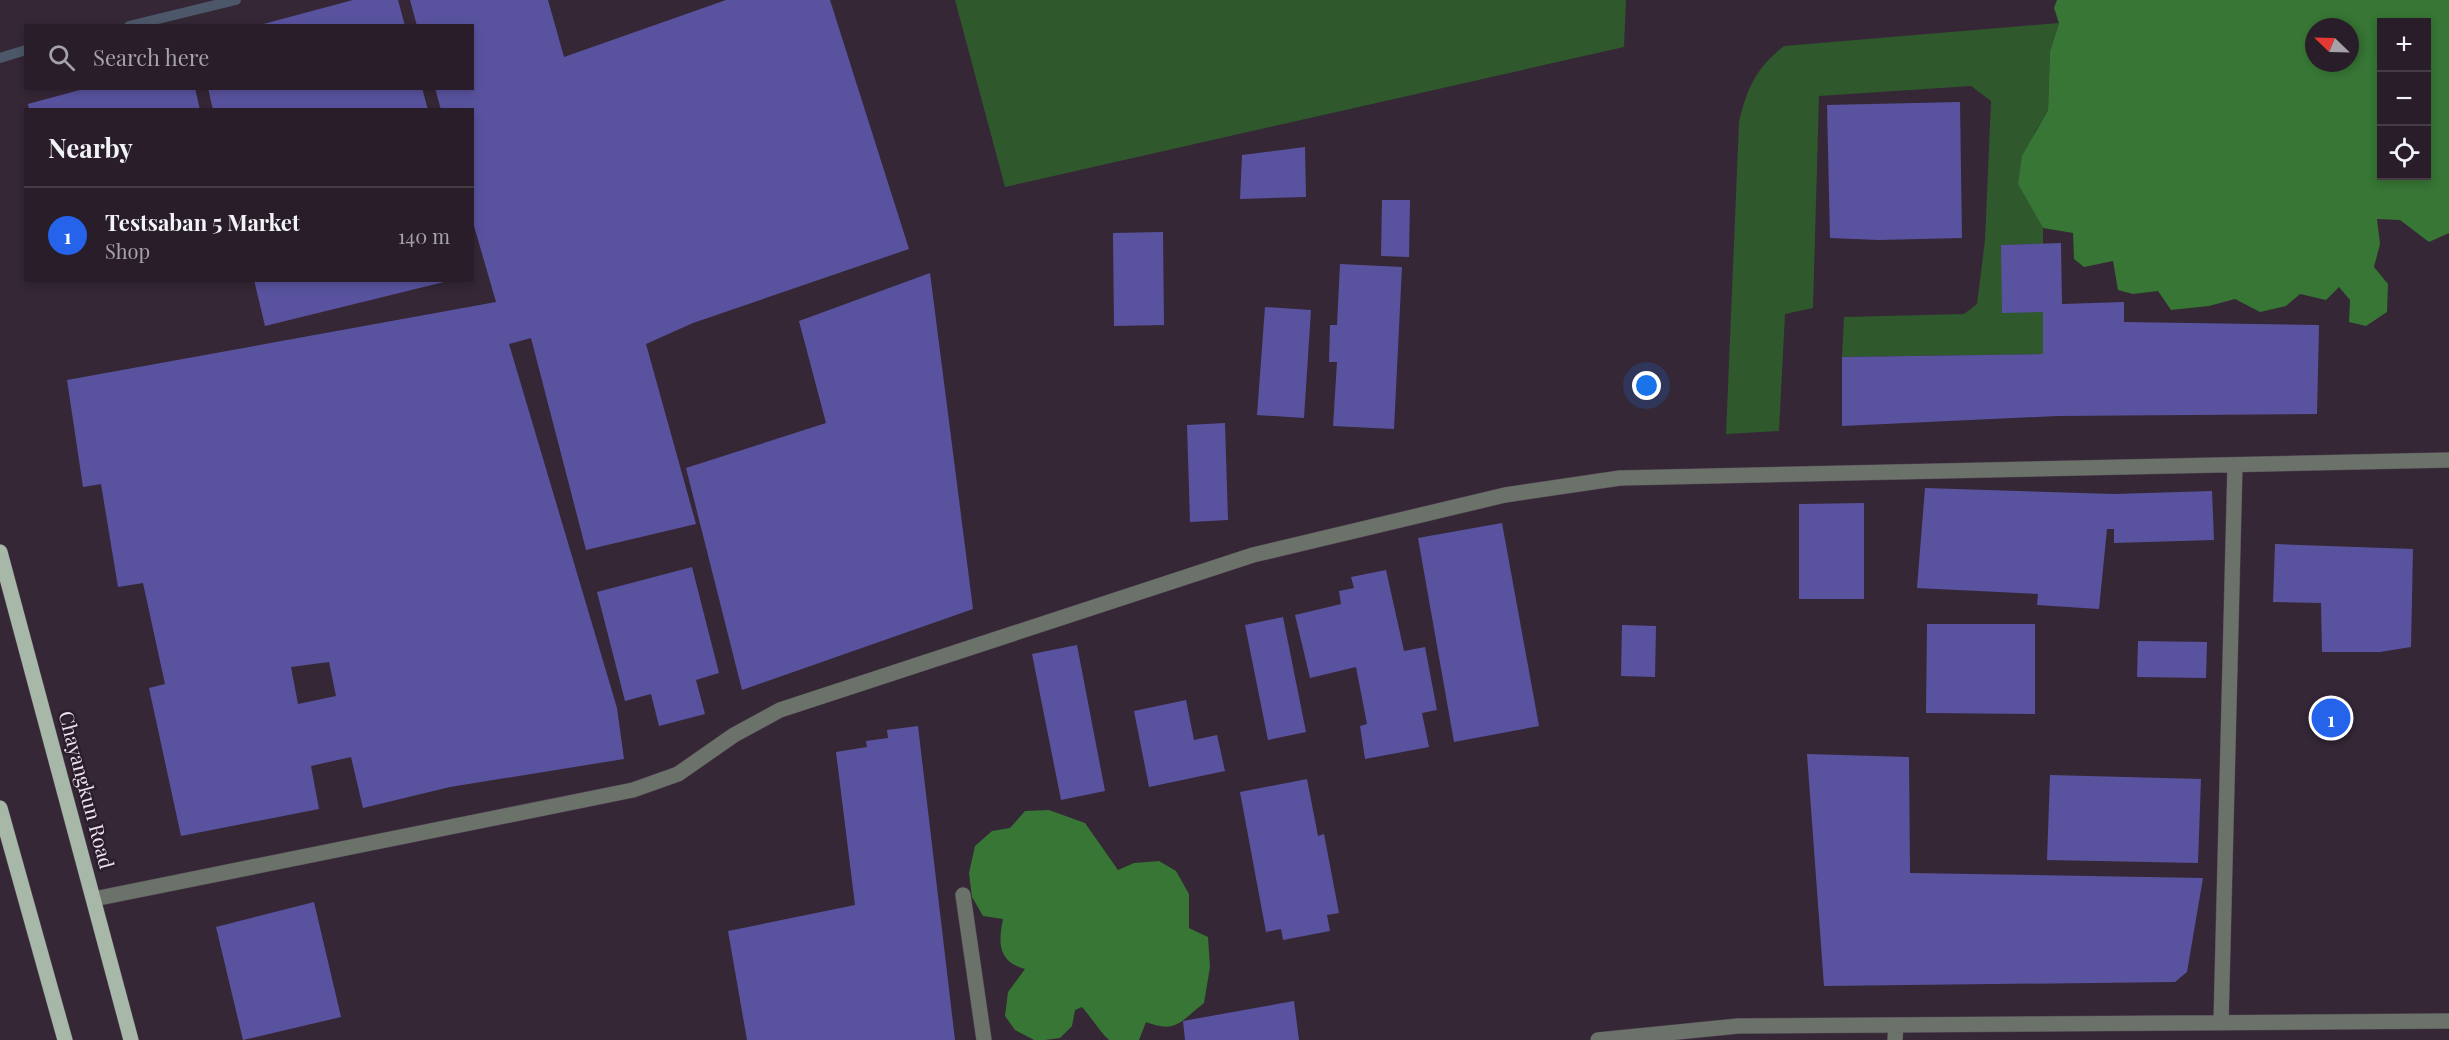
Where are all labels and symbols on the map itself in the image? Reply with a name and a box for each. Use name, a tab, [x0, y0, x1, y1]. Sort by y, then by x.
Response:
north arrow	[2305, 18, 2359, 72]
your location	[1632, 371, 1661, 400]
pin: 1	[2312, 696, 2350, 740]
street label: Chayangkun Road	[53, 708, 122, 872]

